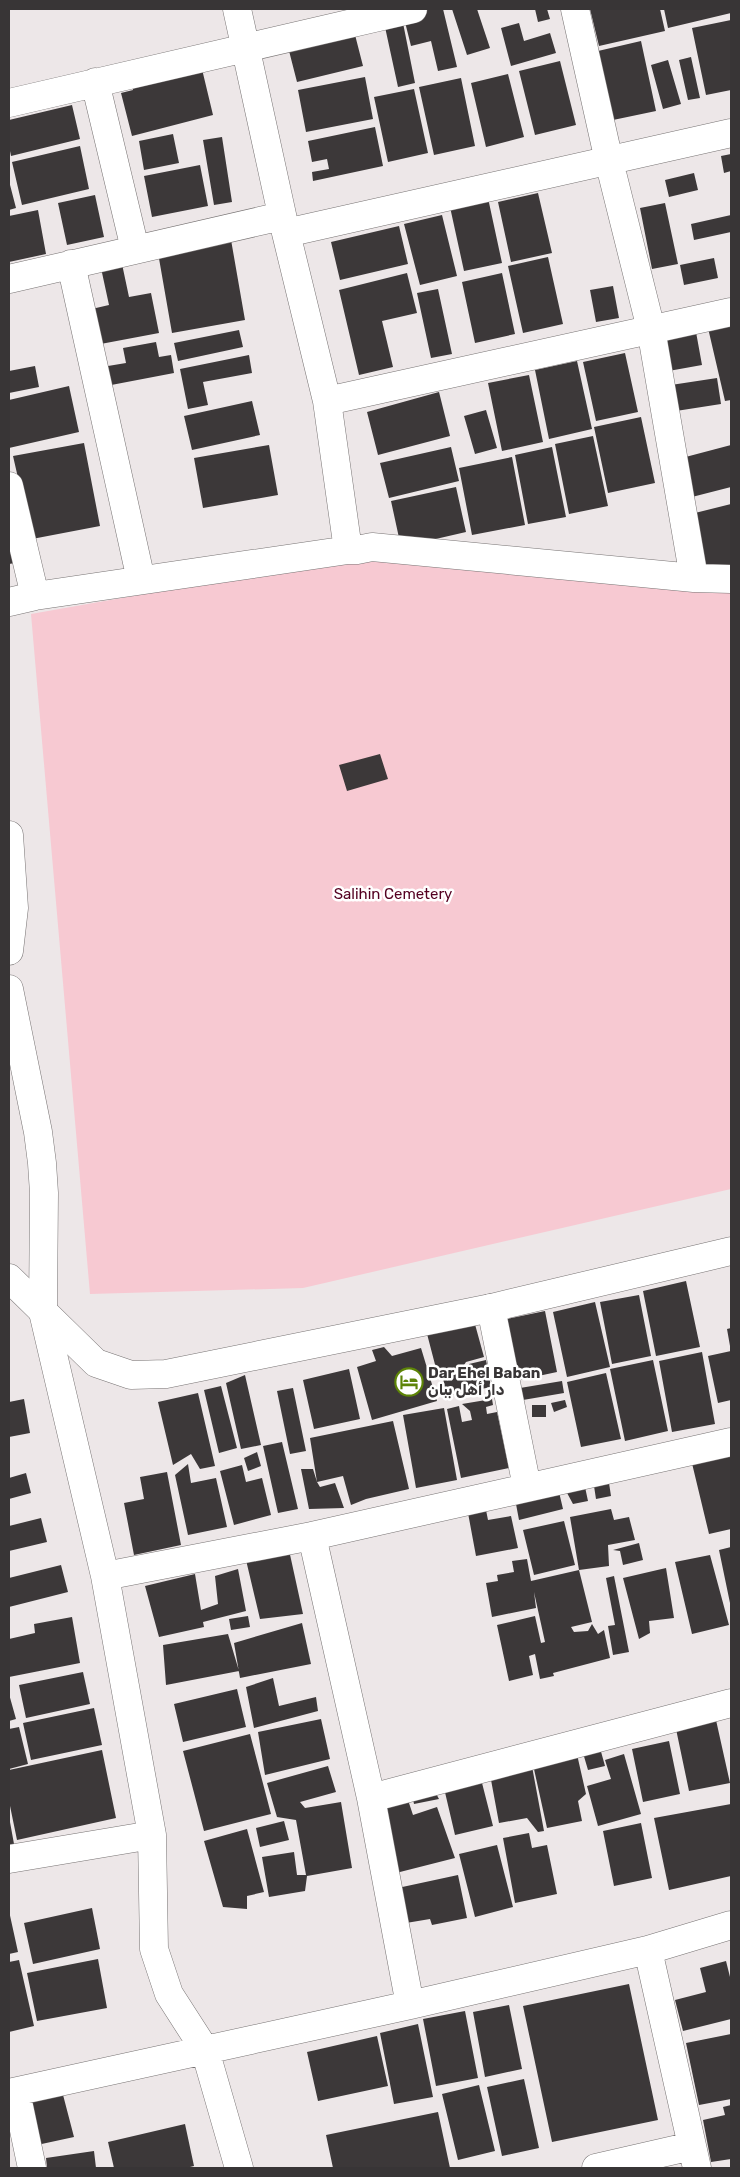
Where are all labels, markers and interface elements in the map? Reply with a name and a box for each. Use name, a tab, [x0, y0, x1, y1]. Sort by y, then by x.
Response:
park label: Salihin Cemetery	[334, 885, 452, 903]
place label: Dar Ehel Baban دار أهل ببان	[428, 1364, 540, 1399]
hotel icon: Dar Ehel Baban دار أهل ببان	[394, 1367, 424, 1397]

